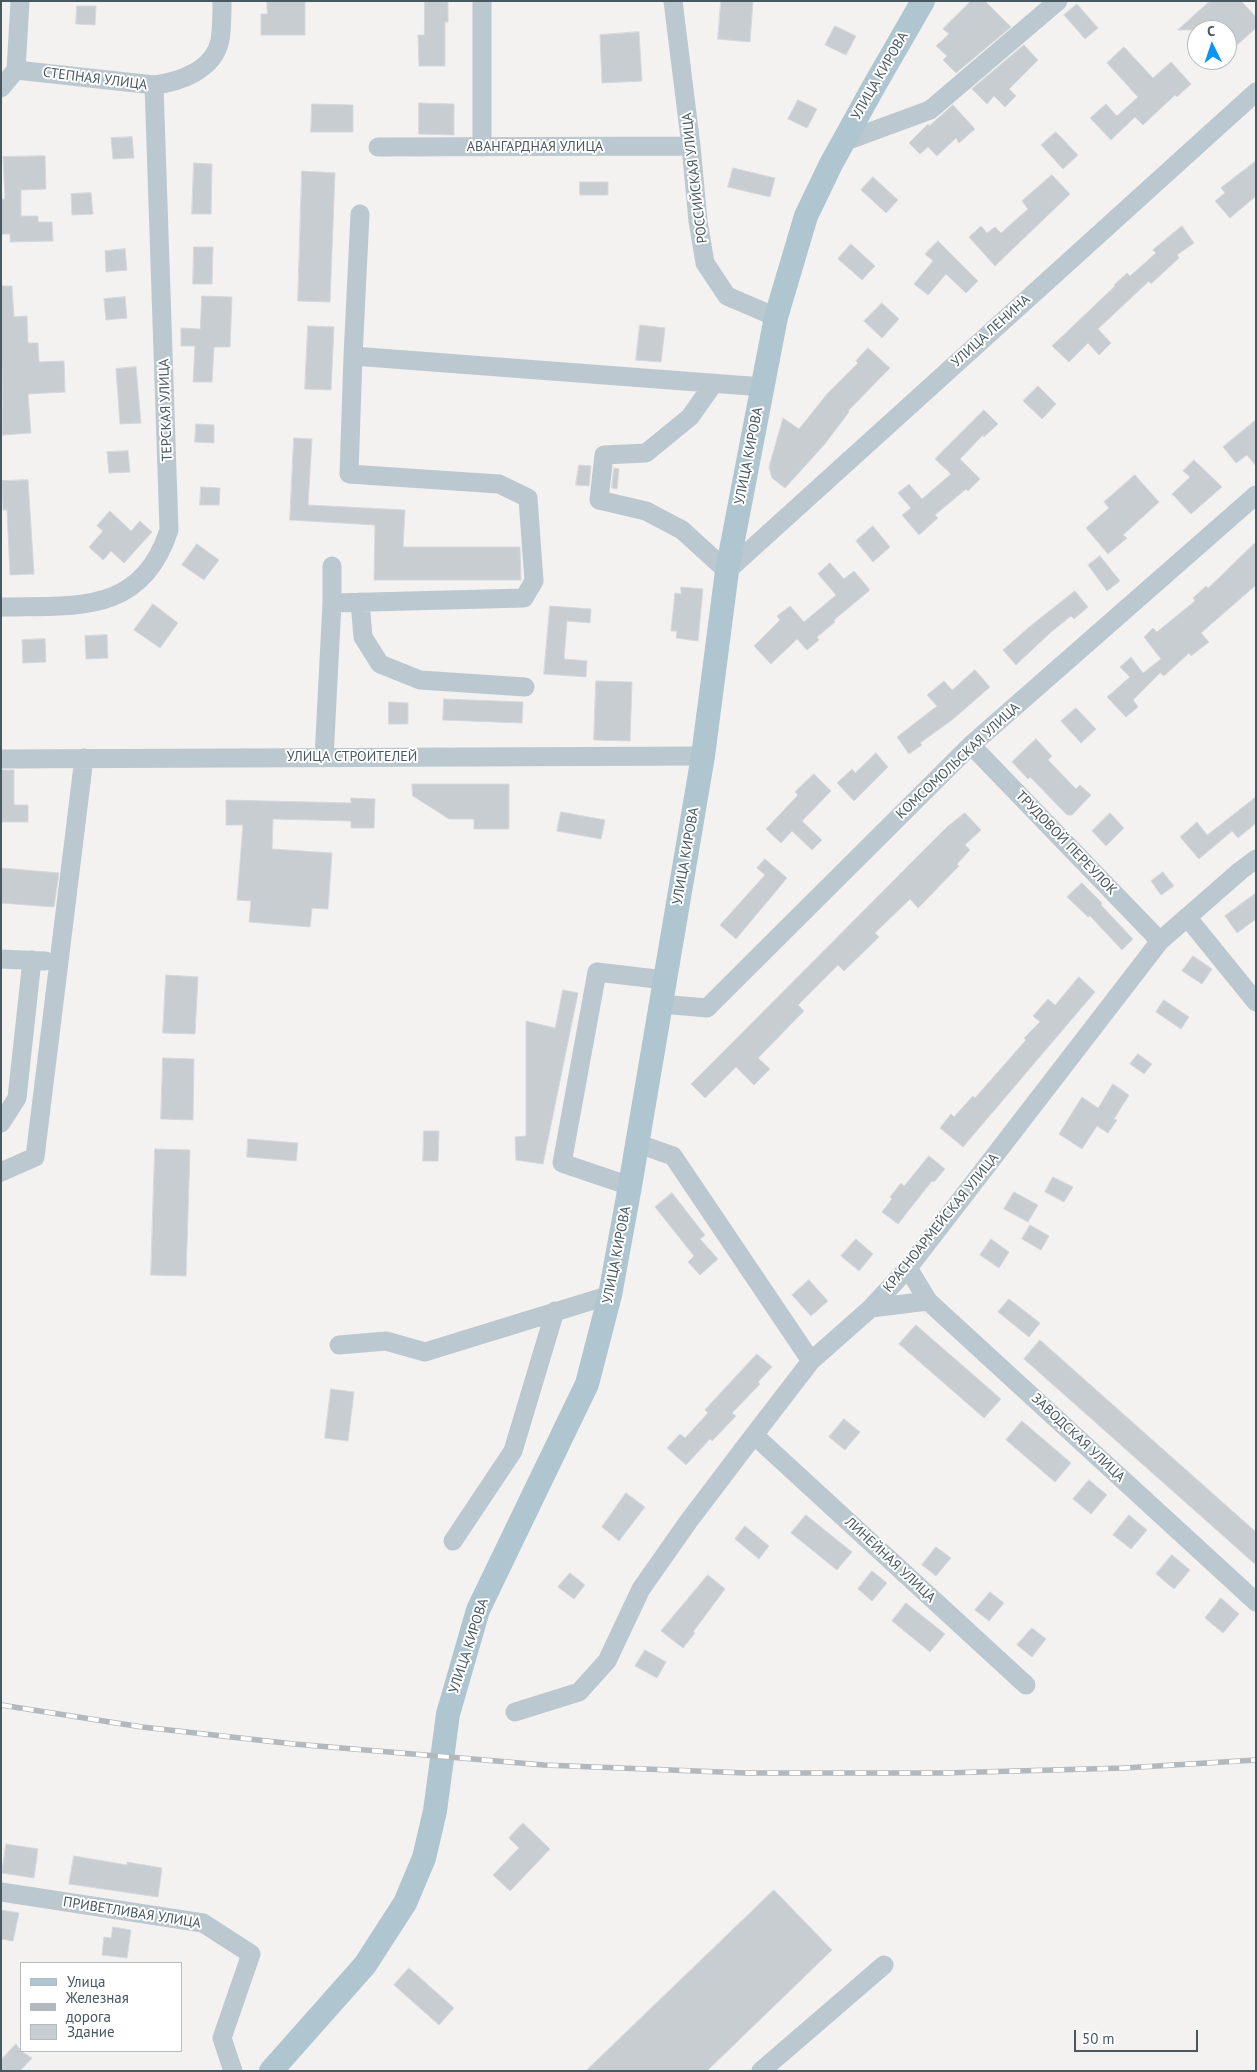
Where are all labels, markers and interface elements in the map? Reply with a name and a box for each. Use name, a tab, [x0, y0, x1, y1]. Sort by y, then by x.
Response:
north arrow	[1187, 20, 1237, 70]
text: С	[1206, 22, 1216, 40]
street label: УЛИЦА КИРОВА	[848, 29, 912, 123]
street label: СТЕПНАЯ УЛИЦА	[42, 64, 148, 94]
street label: РОССИЙСКАЯ УЛИЦА	[679, 112, 711, 244]
street label: АВАНГАРДНАЯ УЛИЦА	[467, 139, 603, 155]
street label: УЛИЦА ЛЕНИНА	[948, 291, 1034, 371]
street label: ТЕРСКАЯ УЛИЦА	[156, 358, 176, 462]
street label: УЛИЦА КИРОВА	[731, 406, 767, 506]
street label: КОМСОМОЛЬСКАЯ УЛИЦА	[893, 699, 1023, 823]
street label: УЛИЦА СТРОИТЕЛЕЙ	[287, 749, 417, 765]
street label: ТРУДОВОЙ ПЕРЕУЛОК	[1012, 787, 1120, 899]
street label: УЛИЦА КИРОВА	[669, 806, 703, 906]
street label: КРАСНОАРМЕЙСКАЯ УЛИЦА	[880, 1150, 1002, 1296]
street label: УЛИЦА КИРОВА	[599, 1205, 635, 1305]
street label: ЗАВОДСКАЯ УЛИЦА	[1028, 1390, 1128, 1486]
street label: ЛИНЕЙНАЯ УЛИЦА	[841, 1514, 939, 1606]
street label: УЛИЦА КИРОВА	[446, 1596, 492, 1696]
street label: ПРИВЕТЛИВАЯ УЛИЦА	[62, 1894, 202, 1932]
legend	[20, 1962, 182, 2052]
text: Улица	[67, 1972, 105, 1991]
text: Железная дорога	[66, 1988, 129, 2026]
scale bar	[1077, 2020, 1201, 2052]
text: Здание	[67, 2022, 115, 2041]
text: 50 m	[1082, 2029, 1115, 2048]

